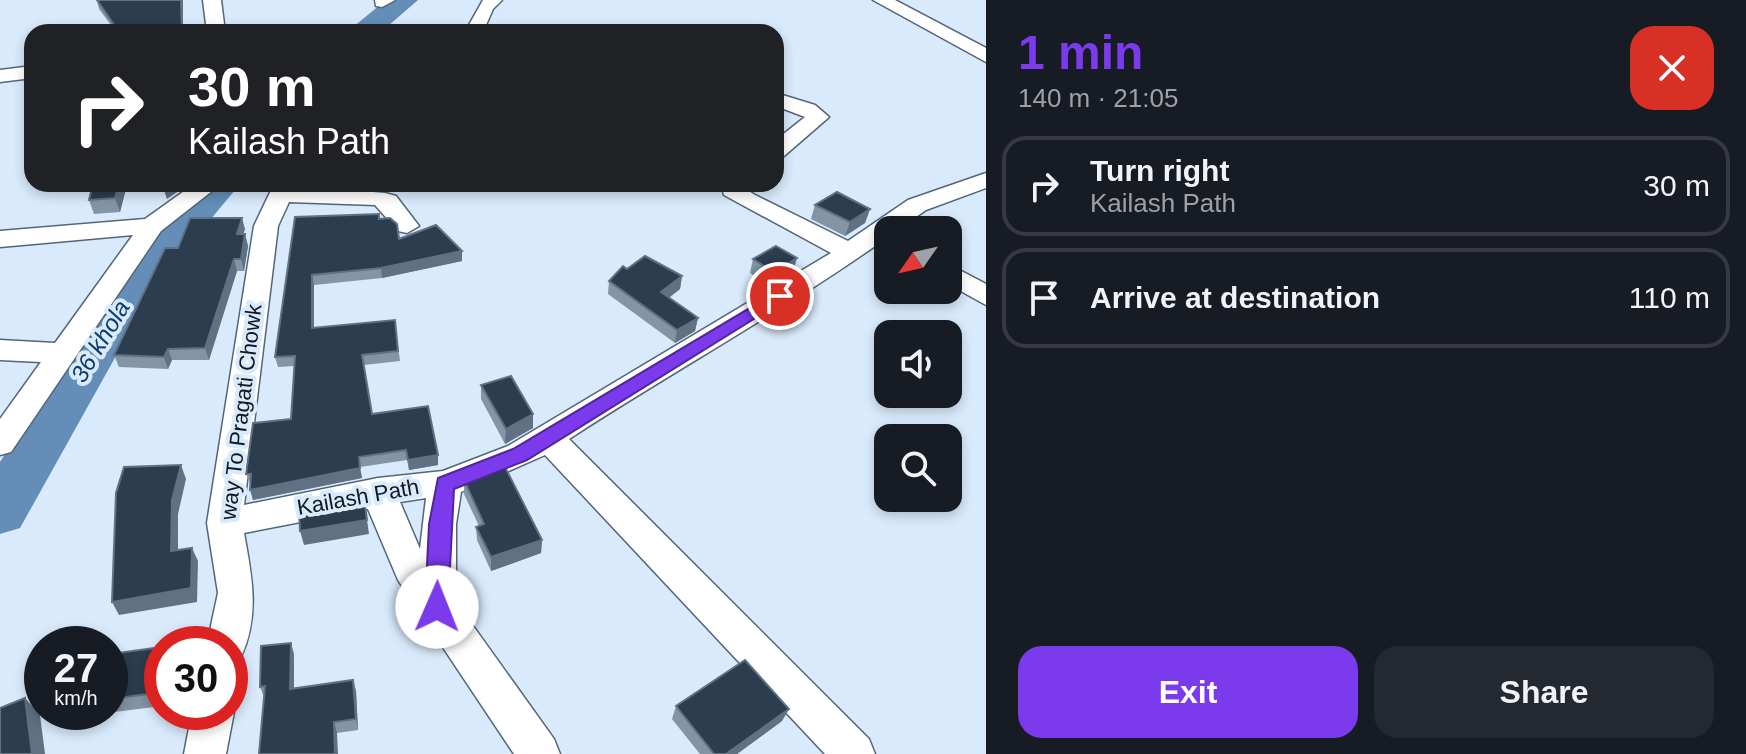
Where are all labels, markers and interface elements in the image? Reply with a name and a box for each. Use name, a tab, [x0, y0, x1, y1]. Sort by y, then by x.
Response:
text: 1 min	[1018, 26, 1143, 79]
button: close	[1630, 26, 1714, 110]
text: 30 m	[188, 55, 316, 118]
icon: right	[56, 56, 160, 160]
text: 140 m · 21:05	[1018, 83, 1178, 113]
text: Kailash Path	[188, 121, 390, 162]
text: Turn right	[1090, 154, 1229, 187]
icon: right	[1022, 164, 1066, 208]
text: 30 m	[1643, 169, 1710, 202]
text: Kailash Path	[1090, 188, 1236, 218]
north arrow	[874, 216, 962, 304]
map controls	[874, 216, 962, 512]
pin	[746, 262, 814, 330]
icon: arrive	[758, 274, 802, 318]
icon: arrive	[1022, 276, 1066, 320]
text: Arrive at destination	[1090, 281, 1380, 314]
text: 110 m	[1629, 281, 1710, 314]
water label: 36 khola	[65, 295, 135, 387]
street label: way To Pragati Chowk	[215, 302, 267, 522]
button: sound	[874, 320, 962, 408]
button: search	[874, 424, 962, 512]
street label: Kailash Path	[295, 474, 421, 520]
position arrow	[395, 565, 479, 649]
speed limit sign: 30	[144, 626, 248, 730]
text: 27	[54, 646, 98, 690]
button: Exit	[1018, 646, 1358, 738]
button: Share	[1374, 646, 1714, 738]
text: km/h	[54, 687, 98, 709]

